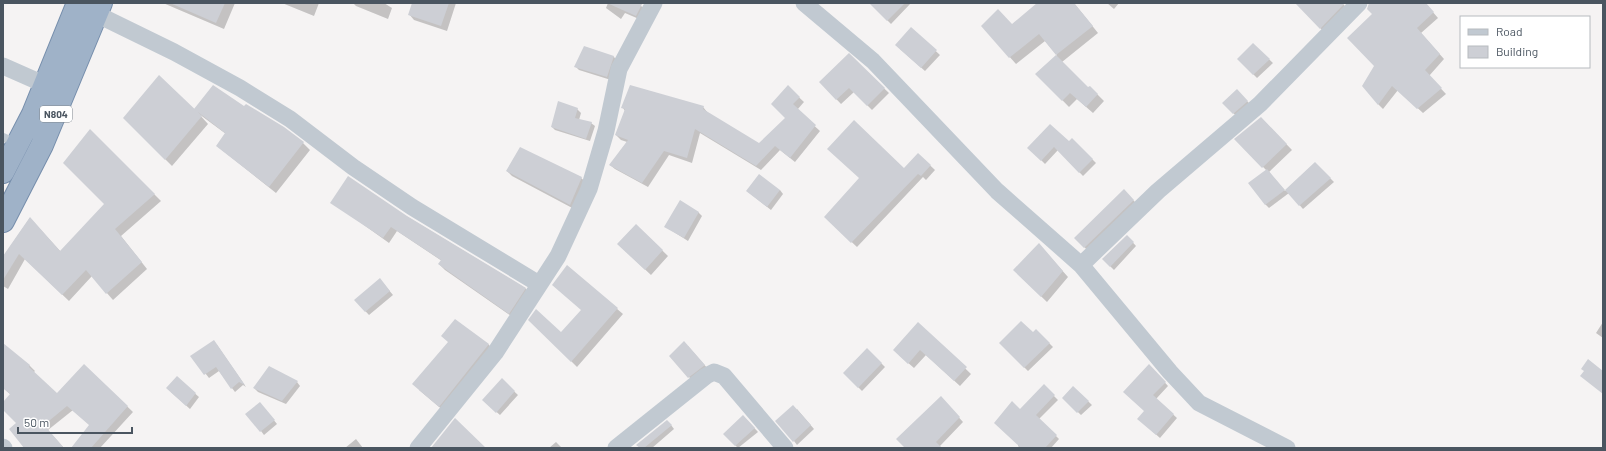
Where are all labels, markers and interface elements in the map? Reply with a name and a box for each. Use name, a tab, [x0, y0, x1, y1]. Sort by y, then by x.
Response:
legend	[1460, 16, 1590, 68]
text: Road	[1496, 24, 1523, 38]
text: Building	[1496, 44, 1538, 58]
road number: N804	[40, 106, 72, 122]
scale bar	[18, 409, 132, 435]
text: 50 m	[24, 415, 49, 429]

